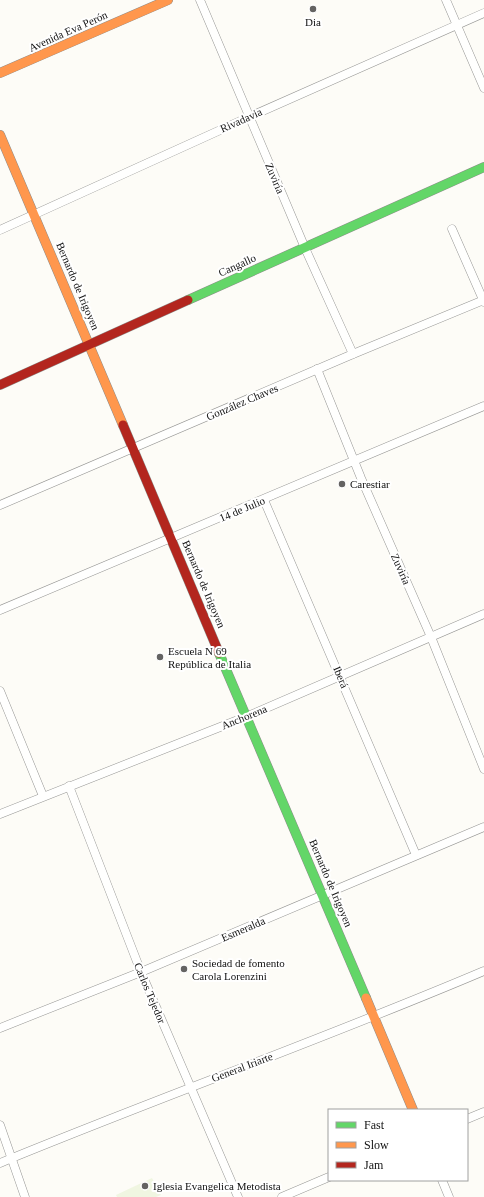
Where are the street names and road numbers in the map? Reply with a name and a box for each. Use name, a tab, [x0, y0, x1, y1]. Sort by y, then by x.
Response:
street label: Avenida Eva Perón	[27, 8, 110, 54]
street label: Rivadavia	[218, 105, 264, 135]
street label: Zuviría	[263, 161, 287, 195]
street label: Bernardo de Irigoyen	[54, 240, 102, 332]
street label: Cangallo	[216, 251, 258, 279]
street label: González Chaves	[204, 381, 280, 423]
street label: 14 de Julio	[217, 494, 267, 524]
street label: Bernardo de Irigoyen	[180, 538, 228, 630]
street label: Zuviría	[389, 552, 413, 586]
street label: Iberá	[331, 664, 351, 690]
street label: Anchorena	[219, 702, 269, 732]
street label: Bernardo de Irigoyen	[307, 837, 355, 929]
street label: Esmeralda	[219, 914, 267, 944]
street label: Carlos Tejedor	[132, 961, 168, 1025]
street label: General Iriarte	[210, 1050, 274, 1084]

